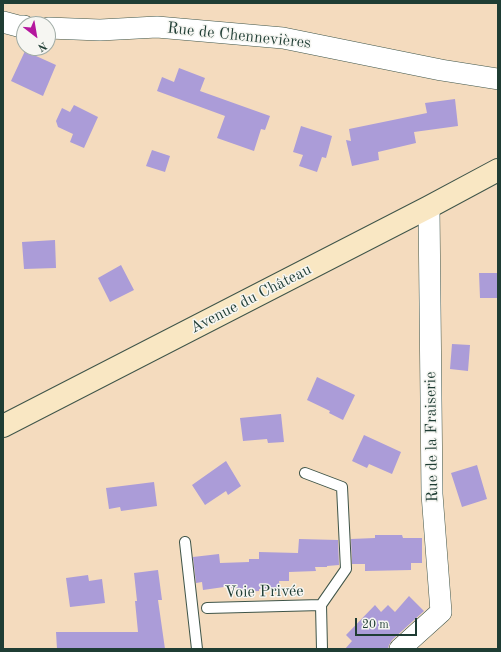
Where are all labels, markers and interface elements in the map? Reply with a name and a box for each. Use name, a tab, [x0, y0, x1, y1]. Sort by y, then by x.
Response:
north arrow	[16, 16, 56, 56]
street label: Rue de Chennevières	[166, 19, 312, 53]
text: N	[35, 39, 48, 53]
street label: Avenue du Château	[187, 260, 315, 338]
street label: Rue de la Fraiserie	[421, 371, 443, 503]
street label: Voie Privée	[224, 582, 304, 602]
scale bar	[357, 610, 419, 636]
text: 20 m	[362, 619, 389, 631]

